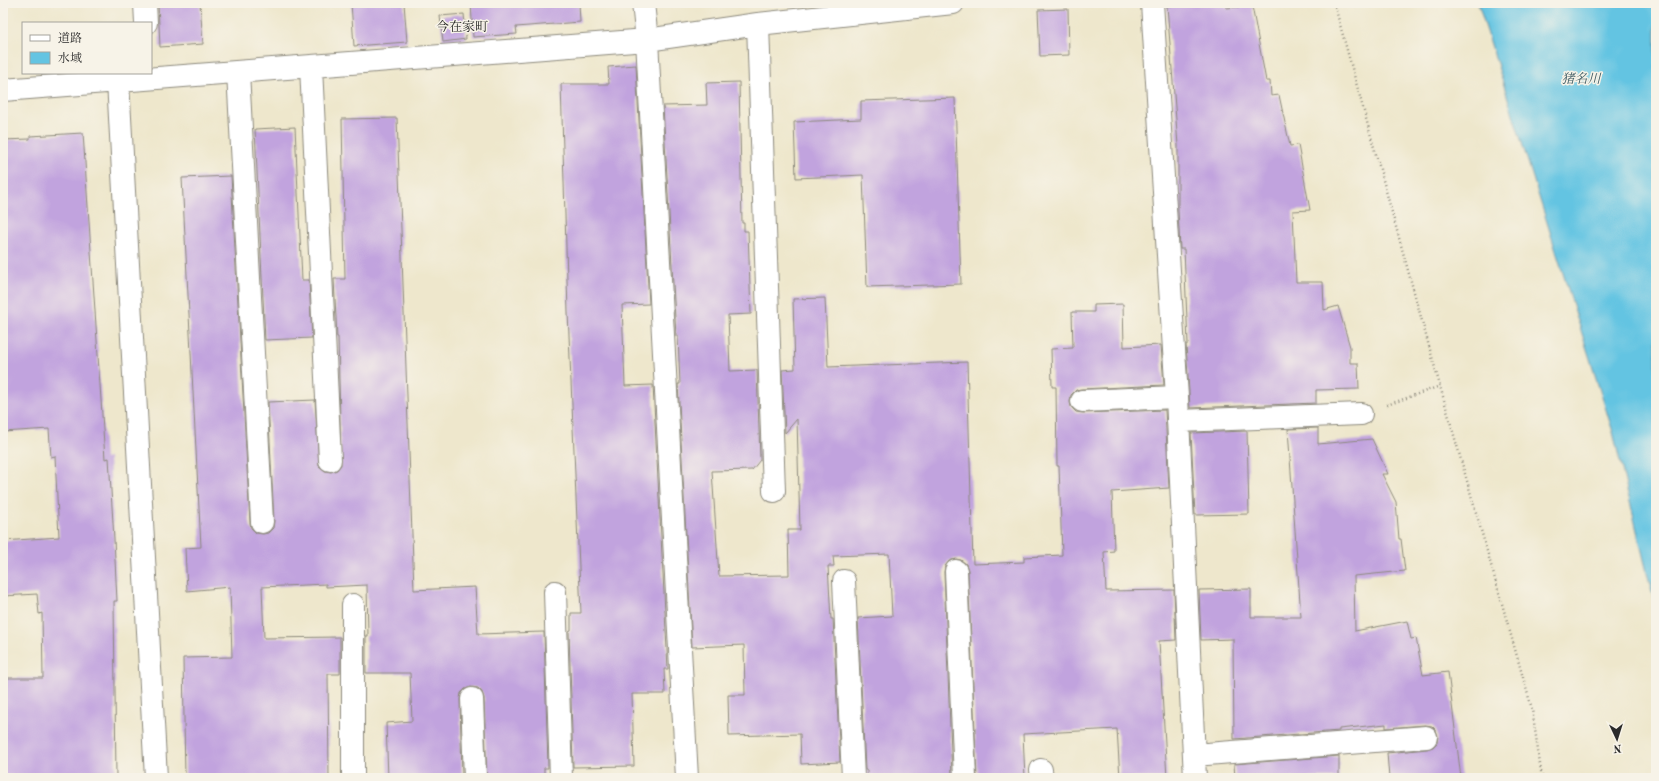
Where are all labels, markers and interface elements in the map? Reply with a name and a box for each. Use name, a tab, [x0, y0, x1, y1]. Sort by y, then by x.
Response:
district label: 今在家町	[436, 19, 488, 34]
legend	[22, 22, 152, 74]
text: 道路	[58, 31, 82, 45]
text: 水域	[58, 51, 82, 65]
water label: 猪名川	[1561, 72, 1602, 86]
north arrow	[1597, 719, 1637, 759]
text: N	[1612, 742, 1622, 753]

